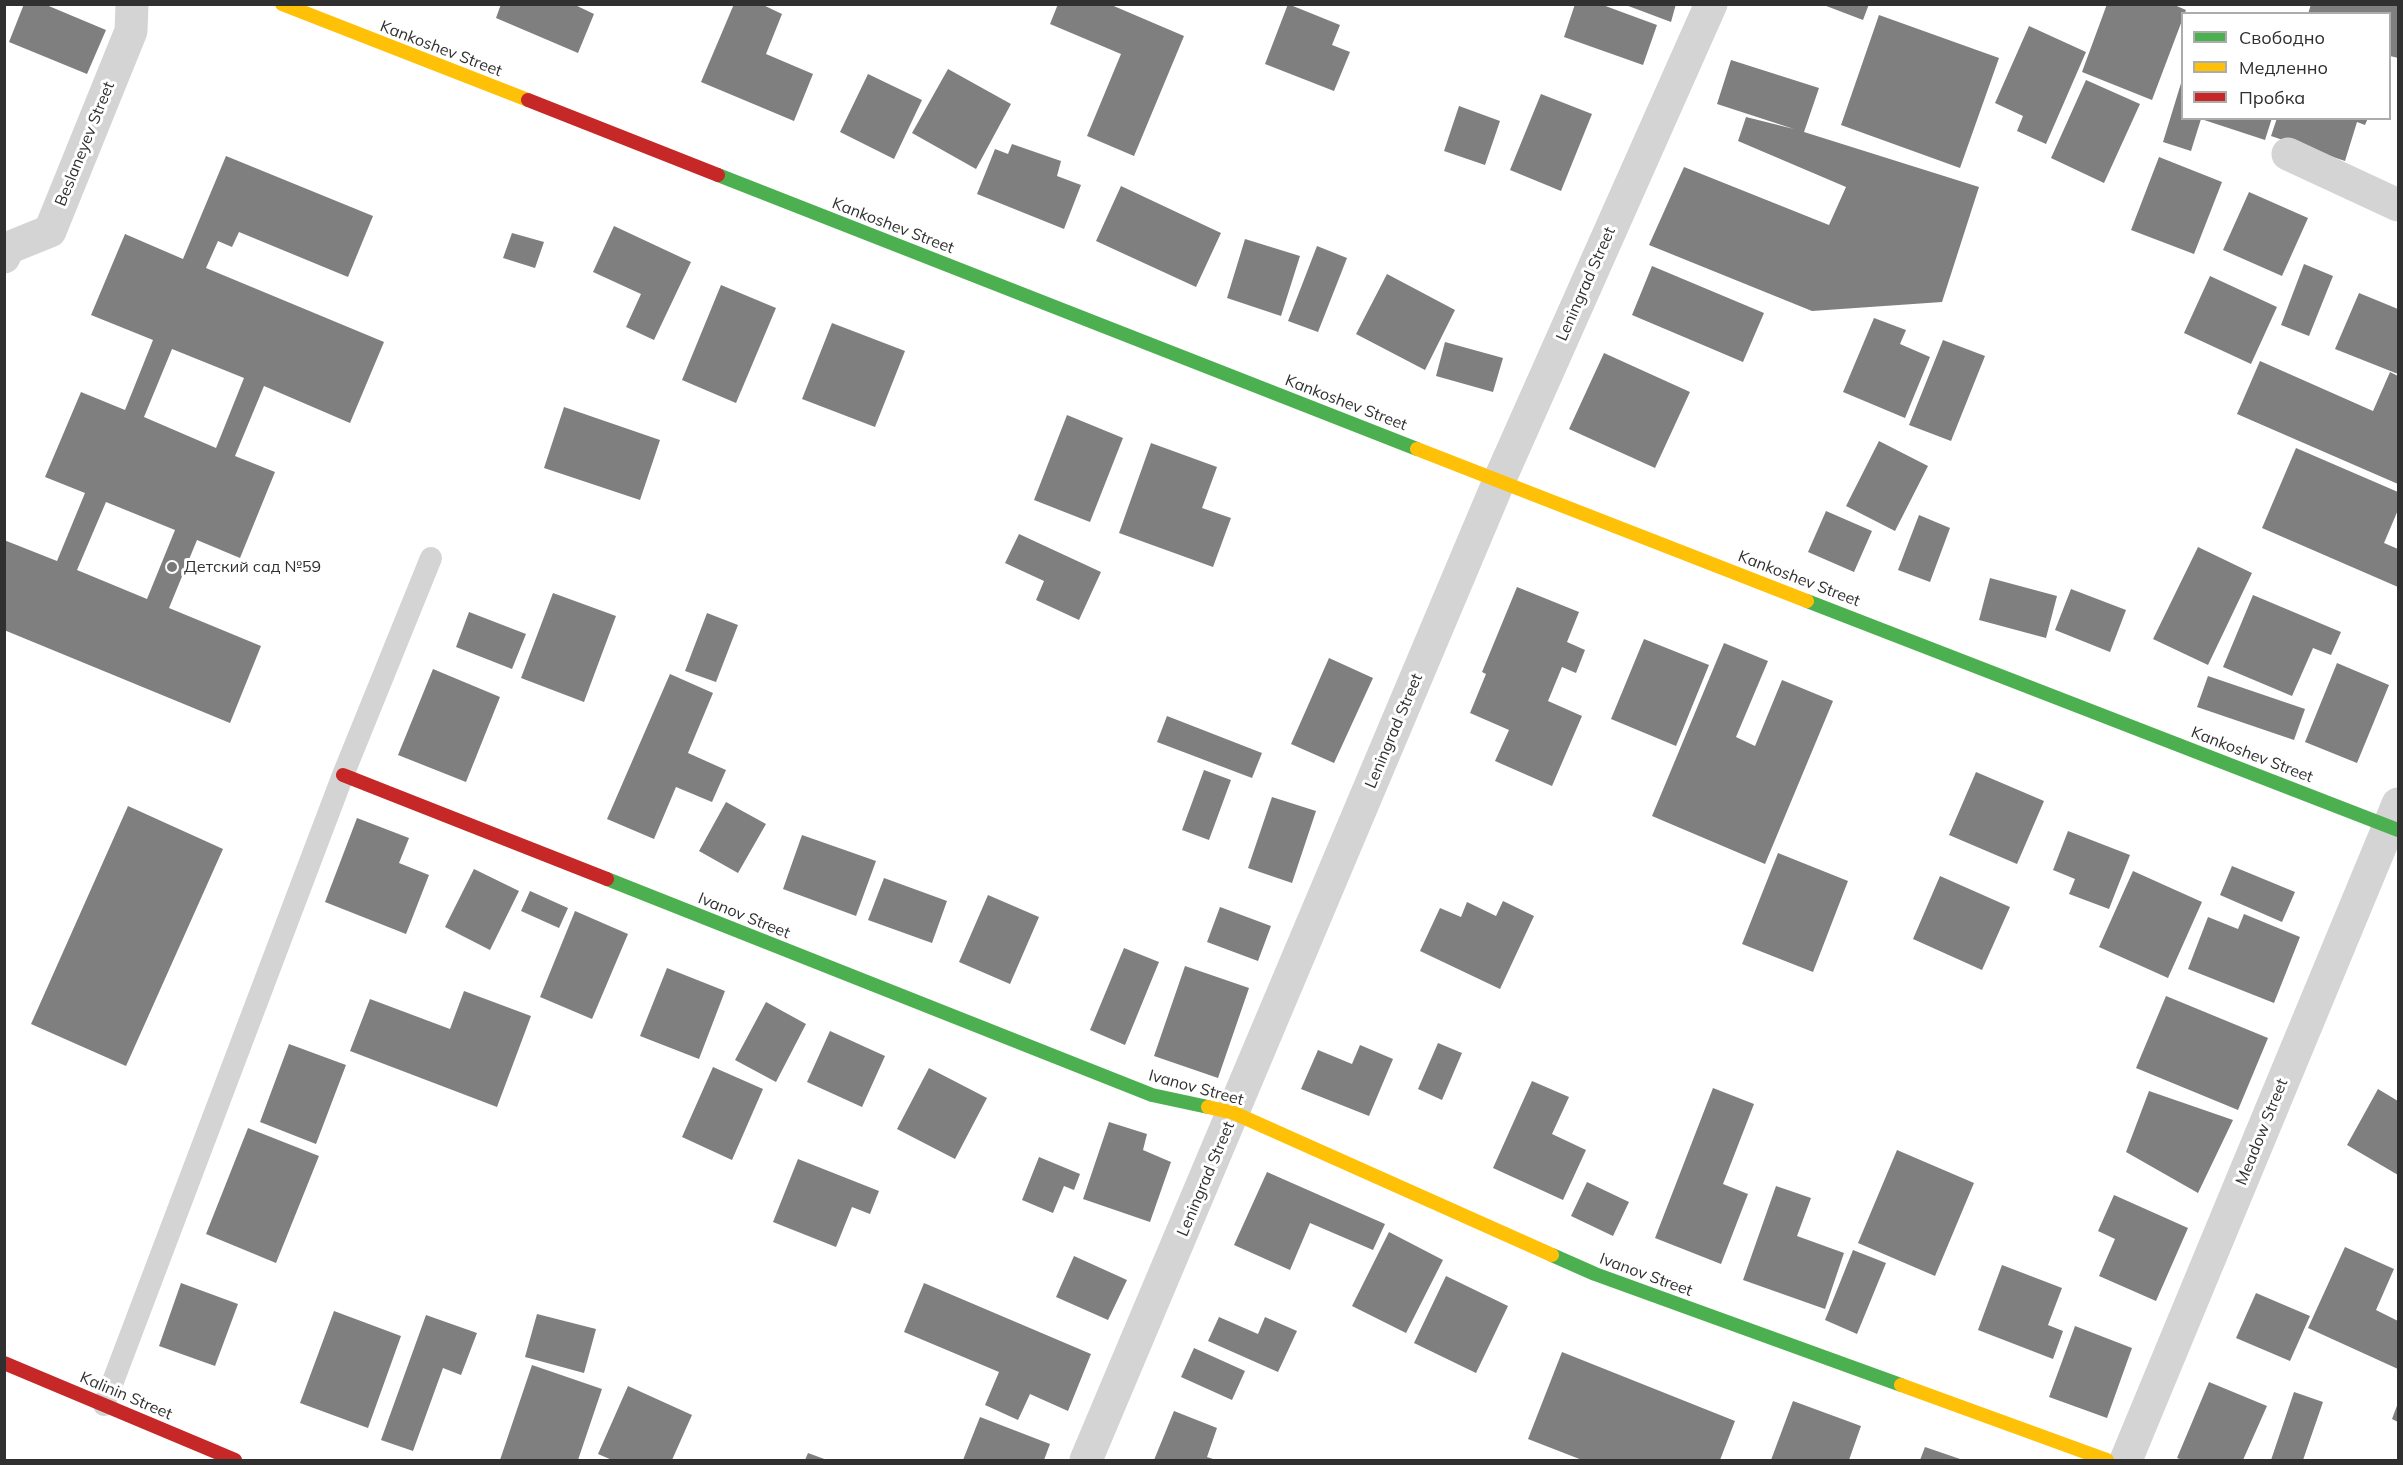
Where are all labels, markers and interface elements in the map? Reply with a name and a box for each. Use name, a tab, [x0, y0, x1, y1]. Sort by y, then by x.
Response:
legend	[2181, 12, 2391, 120]
street label: Kankoshev Street	[377, 17, 505, 81]
text: Свободно	[2239, 26, 2325, 49]
text: Медленно	[2239, 56, 2328, 79]
street label: Beslaneyev Street	[51, 79, 119, 209]
text: Пробка	[2239, 86, 2305, 109]
street label: Kankoshev Street	[829, 194, 957, 258]
street label: Leningrad Street	[1552, 224, 1620, 344]
street label: Kankoshev Street	[1282, 371, 1410, 435]
street label: Kankoshev Street	[1735, 547, 1863, 611]
place label: Детский сад №59	[184, 557, 321, 577]
marker: Детский сад №59	[165, 560, 179, 574]
street label: Leningrad Street	[1361, 671, 1427, 791]
street label: Kankoshev Street	[2188, 723, 2316, 787]
street label: Ivanov Street	[695, 889, 793, 943]
street label: Ivanov Street	[1146, 1066, 1246, 1110]
street label: Meadow Street	[2232, 1076, 2292, 1188]
street label: Leningrad Street	[1173, 1119, 1239, 1239]
street label: Ivanov Street	[1597, 1249, 1695, 1301]
street label: Kalinin Street	[77, 1368, 175, 1424]

